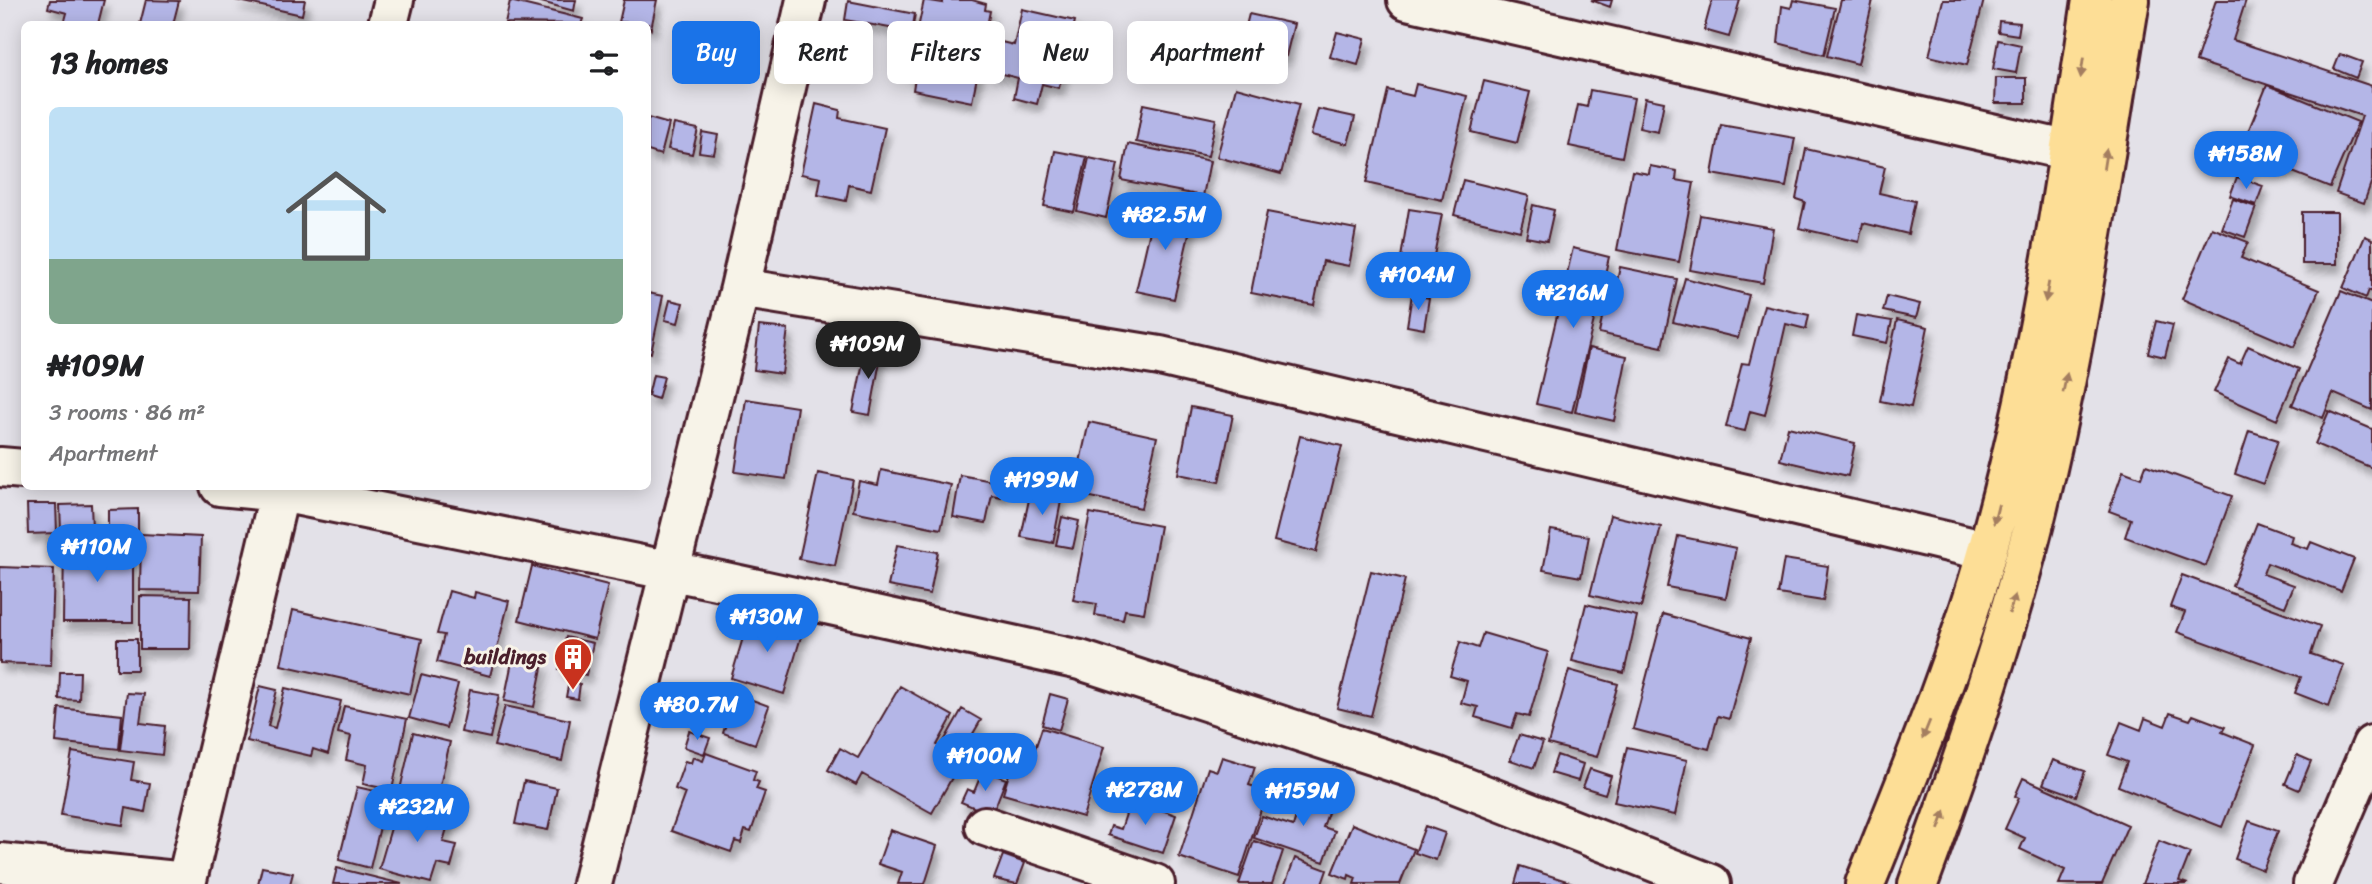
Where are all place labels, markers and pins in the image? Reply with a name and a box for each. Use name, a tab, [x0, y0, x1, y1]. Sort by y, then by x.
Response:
pin: ₦158M	[2197, 132, 2295, 191]
pin: ₦82.5M	[1108, 192, 1222, 252]
pin: ₦104M	[1369, 252, 1467, 312]
pin: ₦216M	[1524, 270, 1622, 330]
pin: ₦109M	[819, 322, 917, 381]
pin: ₦199M	[993, 458, 1091, 517]
pin: ₦110M	[48, 524, 146, 584]
pin: ₦130M	[718, 594, 816, 654]
building icon: buildings	[552, 636, 594, 691]
place label: buildings	[463, 638, 546, 676]
pin: ₦80.7M	[640, 682, 754, 742]
pin: ₦100M	[936, 734, 1034, 793]
pin: ₦278M	[1096, 768, 1194, 827]
pin: ₦159M	[1254, 768, 1352, 828]
pin: ₦232M	[368, 784, 466, 844]

